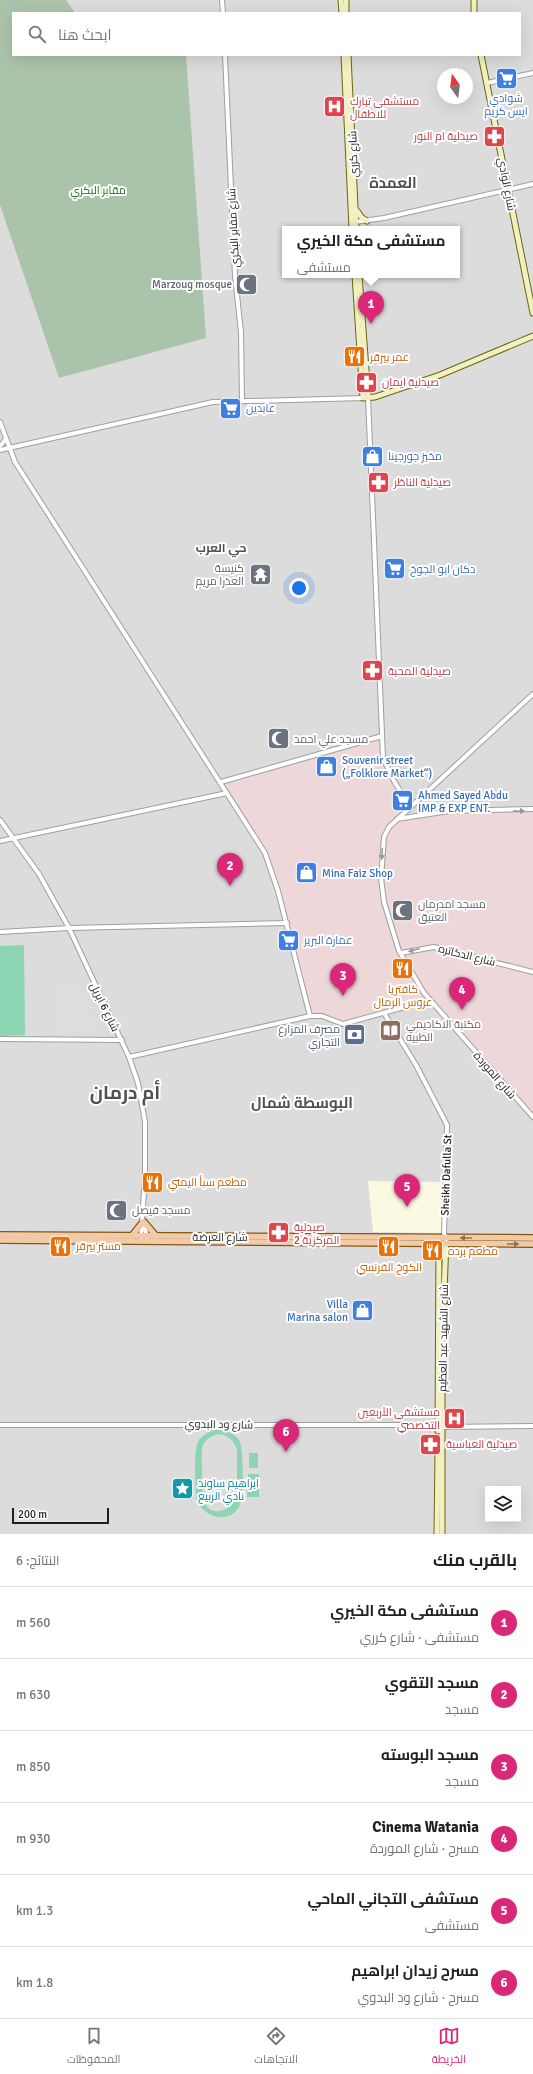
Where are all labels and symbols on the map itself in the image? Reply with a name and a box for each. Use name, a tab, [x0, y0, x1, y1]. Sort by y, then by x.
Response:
supermarket icon: شوادي ايس كريم	[493, 65, 519, 91]
north arrow	[437, 68, 473, 104]
place label: شوادي ايس كريم	[484, 92, 528, 119]
hospital icon: مستشفى تبارك للاطفال	[321, 94, 347, 120]
place label: مستشفى تبارك للاطفال	[350, 95, 419, 121]
pharmacy icon: صيدلية ام النور	[481, 123, 507, 149]
street label: شارع كرري	[346, 130, 363, 178]
place label: صيدلية ام النور	[413, 130, 478, 144]
street label: شارع الوادي	[493, 156, 518, 212]
district label: العمدة	[369, 174, 417, 192]
park label: مقابر البكري	[70, 184, 126, 199]
street label: شارع مقابر البكري	[225, 188, 244, 268]
mosque icon: Marzoug mosque	[234, 271, 260, 297]
place label: Marzoug mosque	[152, 278, 232, 291]
pin: 1	[358, 291, 384, 324]
restaurant icon: عمر بيرقر	[342, 344, 368, 370]
place label: عمر بيرقر	[369, 351, 409, 364]
pharmacy icon: صيدلية ايمان	[354, 369, 380, 395]
place label: صيدلية ايمان	[382, 376, 439, 389]
supermarket icon: عابدين	[217, 395, 243, 421]
place label: عابدين	[246, 402, 275, 415]
shop icon: مخبز جورجينا	[360, 443, 386, 469]
place label: مخبز جورجينا	[388, 450, 442, 463]
pharmacy icon: صيدلية الناظر	[366, 469, 392, 495]
place label: صيدلية الناظر	[393, 476, 451, 489]
district label: حي العرب	[196, 541, 246, 558]
supermarket icon: دكان ابو الجوخ	[381, 556, 407, 582]
temple icon: كنيسة العذرا مريم	[247, 561, 273, 587]
place label: كنيسة العذرا مريم	[195, 562, 244, 589]
place label: دكان ابو الجوخ	[410, 563, 475, 577]
your location	[289, 578, 309, 598]
pharmacy icon: صيدلية المحبة	[360, 658, 386, 684]
place label: صيدلية المحبة	[388, 665, 451, 678]
mosque icon: مسجد علي احمد	[266, 726, 292, 752]
place label: مسجد علي احمد	[294, 733, 368, 748]
shop icon: Souvenir street („Folklore Market“)	[313, 753, 339, 779]
place label: Souvenir street („Folklore Market“)	[342, 754, 432, 780]
supermarket icon: Ahmed Sayed Abdu IMP & EXP ENT.	[390, 788, 416, 814]
place label: Ahmed Sayed Abdu IMP & EXP ENT.	[418, 789, 508, 815]
one-way arrow	[513, 807, 525, 814]
one-way arrow	[378, 847, 385, 860]
pin: 2	[217, 853, 243, 886]
shop icon: Mina Faiz Shop	[294, 860, 320, 886]
place label: Mina Faiz Shop	[322, 867, 393, 880]
mosque icon: مسجد امدرمان العتيق	[390, 897, 416, 923]
place label: مسجد امدرمان العتيق	[418, 898, 486, 924]
supermarket icon: عمارة البرير	[275, 927, 301, 953]
place label: عمارة البرير	[303, 934, 353, 947]
street label: شارع الدكاتره	[437, 942, 497, 970]
one-way arrow	[407, 947, 419, 953]
restaurant icon: كافتريا عروس الرمال	[390, 956, 416, 982]
pin: 3	[330, 963, 356, 996]
pin: 4	[449, 977, 475, 1010]
street label: شارع 6 ابريل	[86, 981, 122, 1034]
place label: كافتريا عروس الرمال	[374, 983, 432, 1009]
library icon: مكتبة الاكاديمي الطبيه	[377, 1017, 403, 1043]
place label: مكتبة الاكاديمي الطبيه	[406, 1018, 481, 1044]
bank icon: مصرف المزارع التجاري	[342, 1022, 368, 1048]
place label: مصرف المزارع التجاري	[278, 1023, 340, 1051]
street label: شارع الموردة	[470, 1049, 519, 1102]
district label: أم درمان	[90, 1079, 160, 1106]
district label: البوسطة شمال	[251, 1094, 353, 1112]
street label: Sheikh Dafulla St	[439, 1134, 454, 1216]
restaurant icon: مطعم سبأ اليمني	[140, 1169, 166, 1195]
pin: 5	[394, 1174, 420, 1207]
place label: مطعم سبأ اليمني	[168, 1175, 247, 1191]
mosque icon: مسجد فيصل	[104, 1197, 130, 1223]
place label: مسجد فيصل	[132, 1204, 190, 1217]
pharmacy icon: صيدلية المركزية 2	[265, 1220, 291, 1246]
place label: صيدلية المركزية 2	[294, 1221, 339, 1247]
street label: شارع العرضة	[192, 1231, 248, 1245]
restaurant icon: مستر بيرقر	[48, 1233, 74, 1259]
restaurant icon: الكوخ الفرنسي	[376, 1234, 402, 1260]
one-way arrow	[459, 1235, 472, 1241]
restaurant icon: مطعم برده	[419, 1238, 445, 1264]
place label: مستر بيرقر	[75, 1240, 121, 1253]
one-way arrow	[507, 1241, 520, 1247]
place label: مطعم برده	[448, 1245, 498, 1259]
place label: الكوخ الفرنسي	[356, 1261, 422, 1275]
street label: شارع الشهيد عبد العظيم	[436, 1284, 452, 1392]
shop icon: Villa Marina salon	[350, 1297, 376, 1323]
place label: Villa Marina salon	[287, 1298, 348, 1324]
hospital icon: مستشفى الأربعين التخصصي	[442, 1405, 468, 1431]
place label: مستشفى الأربعين التخصصي	[358, 1406, 440, 1433]
street label: شارع ود البدوي	[185, 1417, 253, 1434]
pin: 6	[273, 1419, 299, 1452]
pharmacy icon: صيدلية العباسية	[418, 1431, 444, 1457]
place label: صيدلية العباسية	[446, 1438, 517, 1451]
place icon: ابراهيم ساوند نادي الربيع	[170, 1476, 196, 1502]
place label: ابراهيم ساوند نادي الربيع	[198, 1477, 259, 1505]
scale bar	[12, 1506, 109, 1525]

